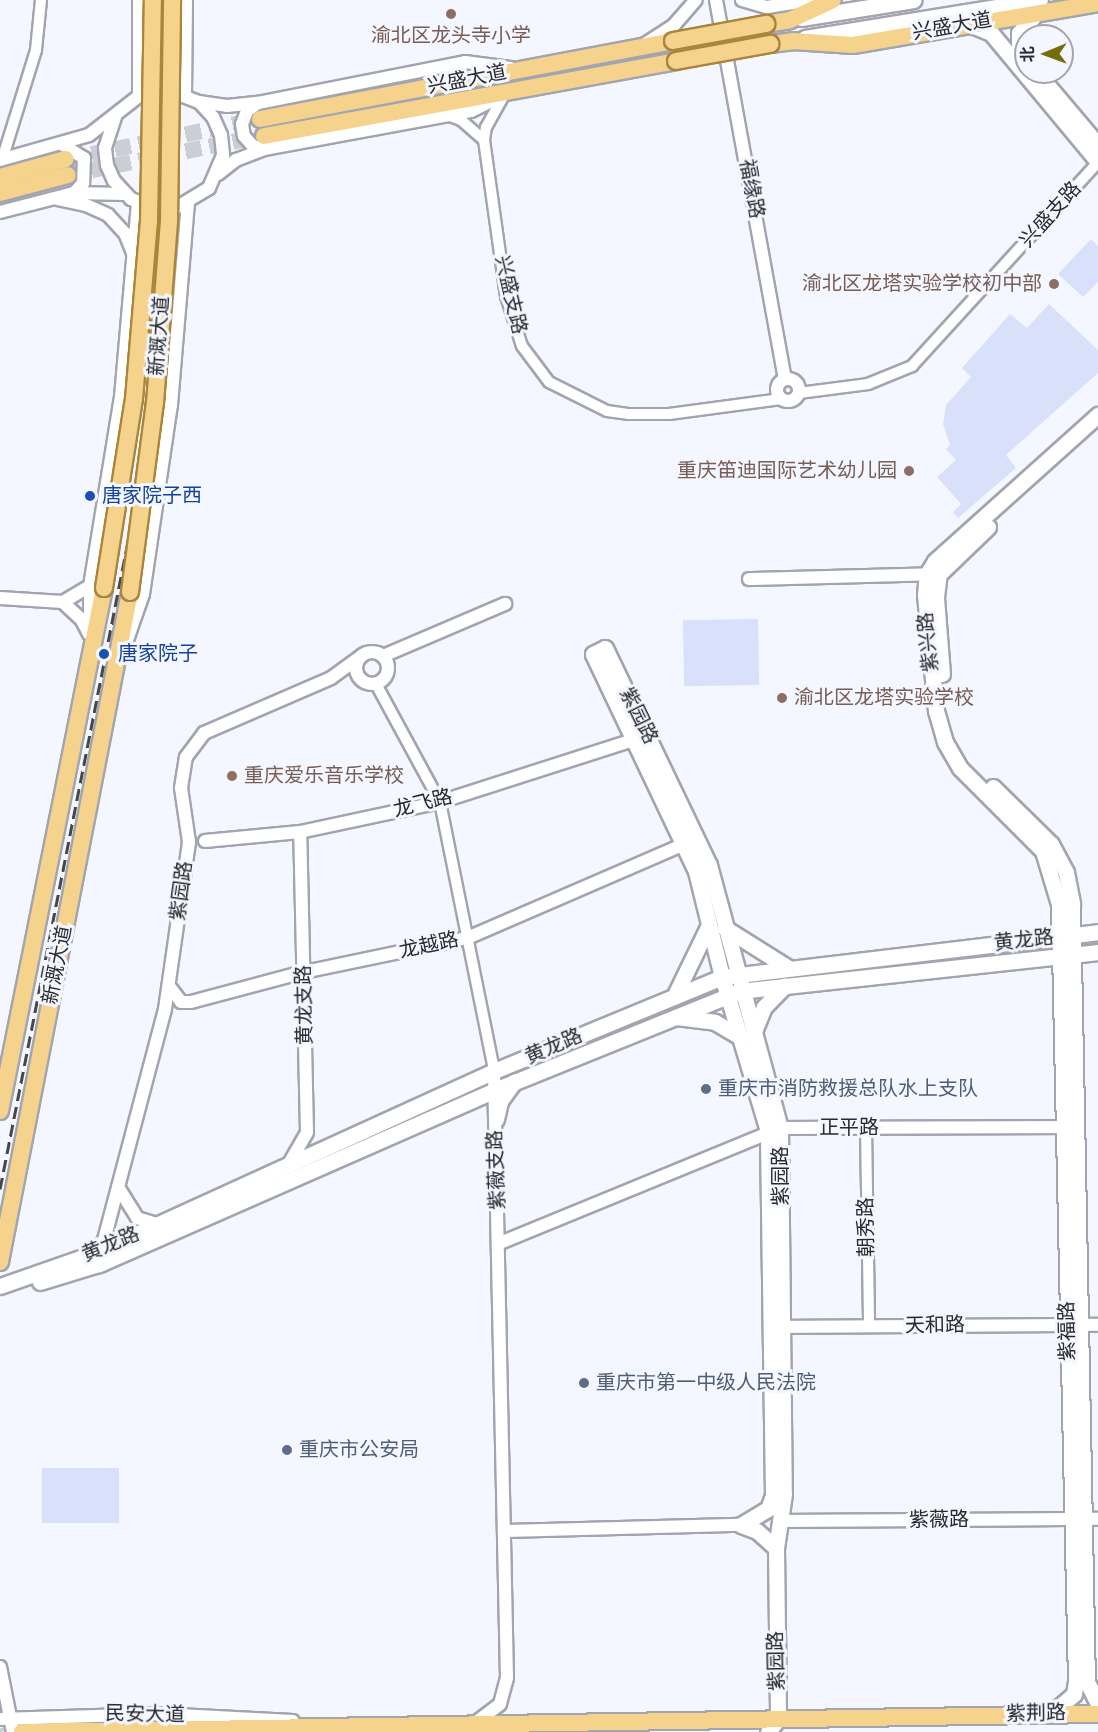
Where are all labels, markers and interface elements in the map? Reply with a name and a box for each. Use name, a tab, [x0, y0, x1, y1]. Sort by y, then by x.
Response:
marker: 渝北区龙头寺小学	[444, 7, 458, 21]
street label: 兴盛大道	[911, 8, 993, 46]
place label: 渝北区龙头寺小学	[371, 24, 531, 48]
north arrow	[1014, 24, 1074, 84]
text: 北	[1017, 46, 1039, 62]
street label: 兴盛大道	[425, 61, 509, 99]
street label: 福缘路	[734, 157, 768, 221]
street label: 兴盛支路	[1015, 177, 1087, 253]
street label: 兴盛支路	[489, 253, 531, 337]
place label: 渝北区龙塔实验学校初中部	[802, 272, 1042, 296]
marker: 渝北区龙塔实验学校初中部	[1047, 277, 1061, 291]
street label: 新溉大道	[145, 295, 175, 377]
place label: 重庆笛迪国际艺术幼儿园	[677, 459, 897, 483]
marker: 重庆笛迪国际艺术幼儿园	[902, 464, 916, 478]
place label: 唐家院子西	[102, 484, 202, 508]
marker: 唐家院子西	[83, 489, 97, 503]
street label: 紫兴路	[914, 611, 944, 673]
place label: 唐家院子	[118, 642, 198, 666]
marker: 唐家院子	[95, 645, 113, 663]
street label: 紫园路	[614, 684, 662, 748]
place label: 渝北区龙塔实验学校	[794, 686, 974, 710]
marker: 渝北区龙塔实验学校	[775, 691, 789, 705]
place label: 重庆爱乐音乐学校	[244, 764, 404, 788]
marker: 重庆爱乐音乐学校	[225, 769, 239, 783]
street label: 龙飞路	[391, 785, 455, 823]
street label: 紫园路	[166, 860, 198, 922]
street label: 新溉大道	[39, 923, 77, 1007]
street label: 黄龙路	[993, 926, 1055, 956]
street label: 龙越路	[397, 928, 461, 964]
street label: 黄龙支路	[292, 965, 318, 1045]
street label: 黄龙路	[522, 1024, 586, 1070]
place label: 重庆市消防救援总队水上支队	[718, 1077, 978, 1101]
marker: 重庆市消防救援总队水上支队	[699, 1082, 713, 1096]
street label: 正平路	[819, 1116, 879, 1140]
street label: 紫薇支路	[484, 1130, 510, 1210]
street label: 紫园路	[769, 1146, 793, 1206]
street label: 朝秀路	[854, 1197, 880, 1257]
street label: 黄龙路	[79, 1223, 143, 1267]
street label: 紫福路	[1055, 1301, 1081, 1361]
street label: 天和路	[905, 1313, 965, 1339]
place label: 重庆市第一中级人民法院	[596, 1371, 816, 1395]
marker: 重庆市第一中级人民法院	[577, 1376, 591, 1390]
place label: 重庆市公安局	[299, 1438, 419, 1462]
marker: 重庆市公安局	[280, 1443, 294, 1457]
street label: 紫薇路	[909, 1508, 969, 1532]
street label: 紫园路	[764, 1631, 790, 1691]
street label: 紫荆路	[1006, 1701, 1066, 1727]
street label: 民安大道	[105, 1702, 185, 1728]

